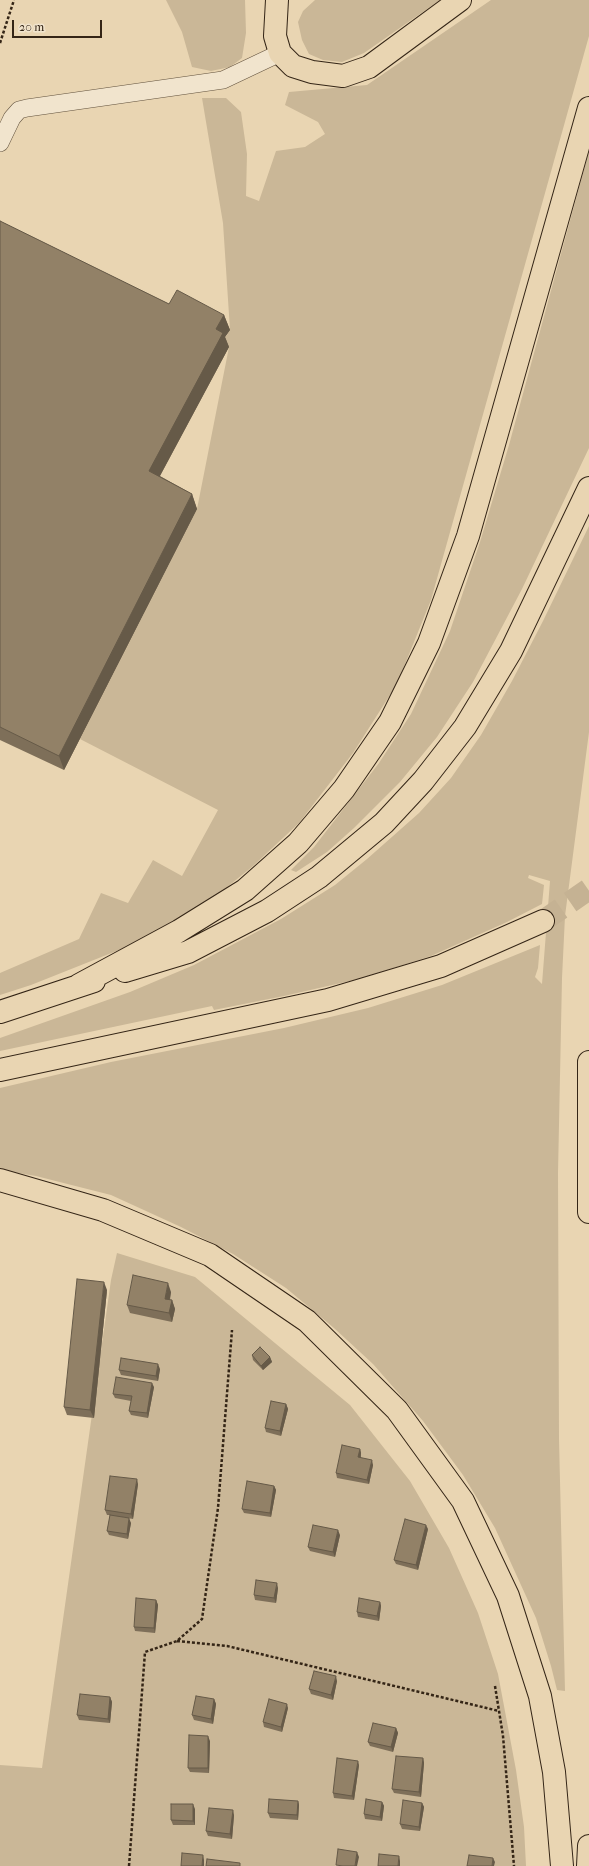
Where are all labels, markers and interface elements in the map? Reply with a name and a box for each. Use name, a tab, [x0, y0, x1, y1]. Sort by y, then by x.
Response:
scale bar	[14, 12, 104, 38]
text: 20 m	[19, 20, 44, 34]

